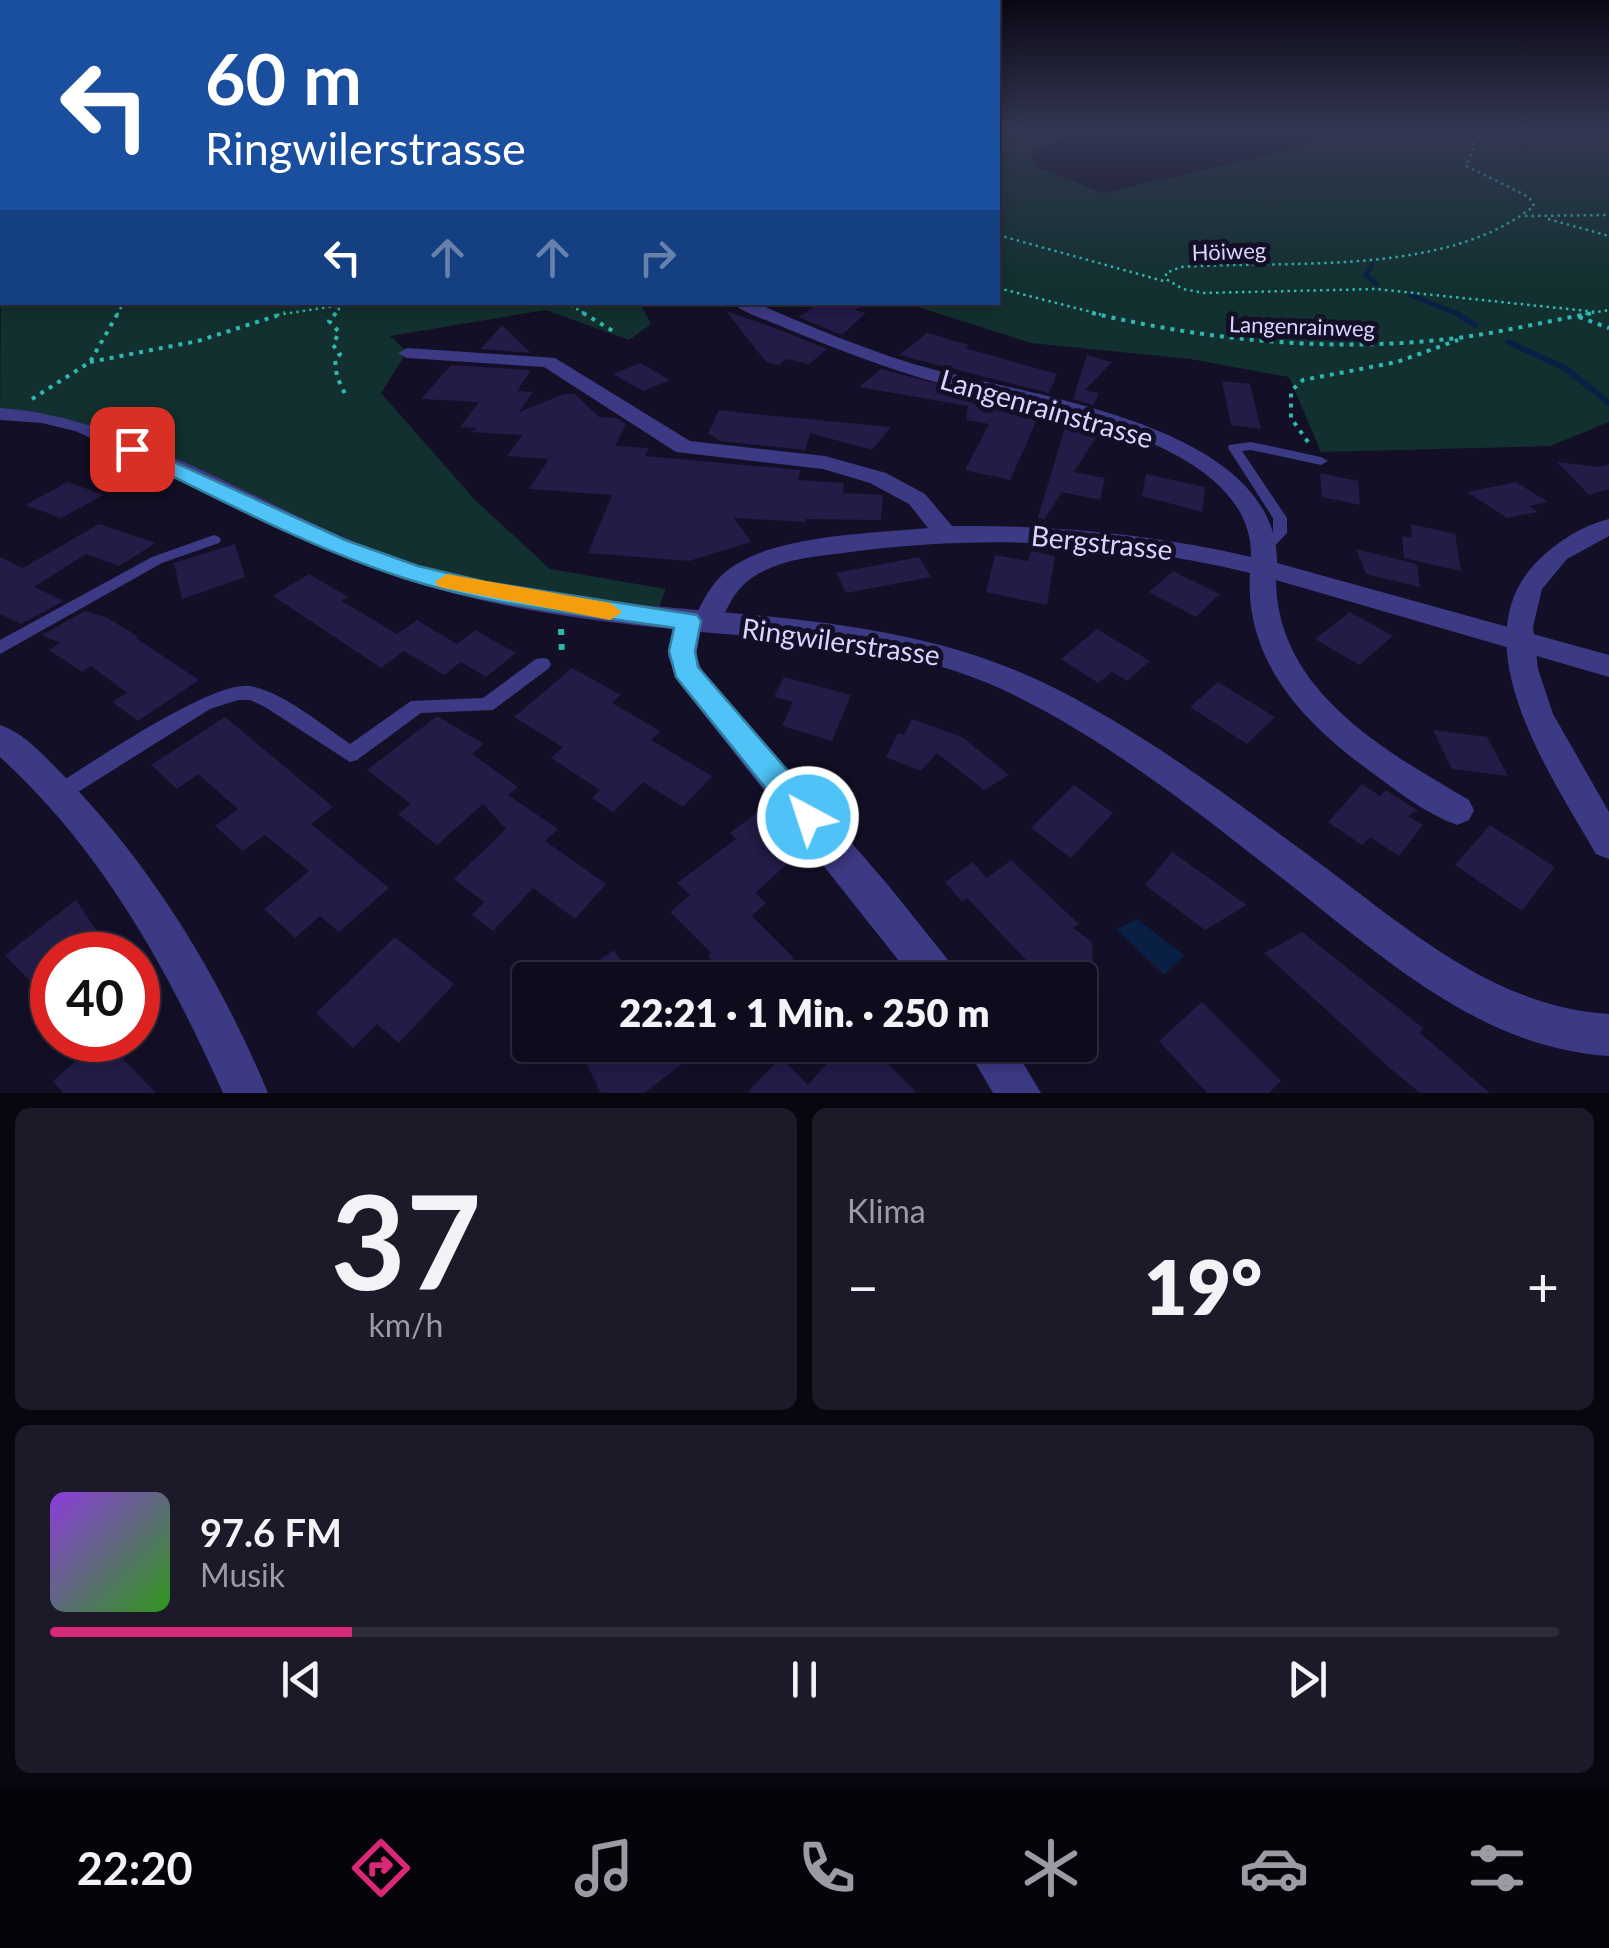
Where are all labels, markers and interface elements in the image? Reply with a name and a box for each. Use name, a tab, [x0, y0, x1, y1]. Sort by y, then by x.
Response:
text: 60 m	[205, 36, 362, 120]
icon: left	[40, 40, 170, 170]
text: Ringwilerstrasse	[205, 121, 526, 175]
icon: left	[315, 230, 370, 285]
icon: ahead	[420, 230, 475, 285]
icon: ahead	[525, 230, 580, 285]
icon: right	[630, 230, 685, 285]
street label: Höiweg	[1191, 236, 1267, 266]
street label: Langenrainweg	[1229, 310, 1375, 342]
street label: Langenrainstrasse	[937, 361, 1157, 455]
pin	[90, 407, 175, 492]
icon: arrive	[105, 422, 160, 477]
street label: Bergstrasse	[1030, 518, 1174, 566]
street label: Ringwilerstrasse	[740, 610, 942, 672]
position arrow	[756, 765, 860, 869]
speed limit sign: 40	[30, 932, 160, 1062]
text: 22:21 · 1 Min. · 250 m	[619, 989, 990, 1035]
text: 37	[331, 1162, 481, 1318]
text: Klima	[847, 1191, 926, 1230]
text: 19°	[1144, 1241, 1262, 1331]
text: −	[847, 1253, 879, 1319]
text: +	[1527, 1253, 1559, 1319]
text: km/h	[369, 1305, 443, 1344]
text: 97.6 FM	[200, 1509, 342, 1555]
text: Musik	[200, 1555, 285, 1594]
icon: previous	[274, 1652, 329, 1707]
icon: pause	[777, 1652, 832, 1707]
icon: next	[1280, 1652, 1335, 1707]
icon: directions	[346, 1833, 416, 1903]
icon: music	[569, 1833, 639, 1903]
icon: phone	[792, 1833, 862, 1903]
icon: climate	[1016, 1833, 1086, 1903]
icon: car	[1239, 1833, 1309, 1903]
icon: filters	[1462, 1833, 1532, 1903]
text: 22:20	[77, 1841, 193, 1895]

